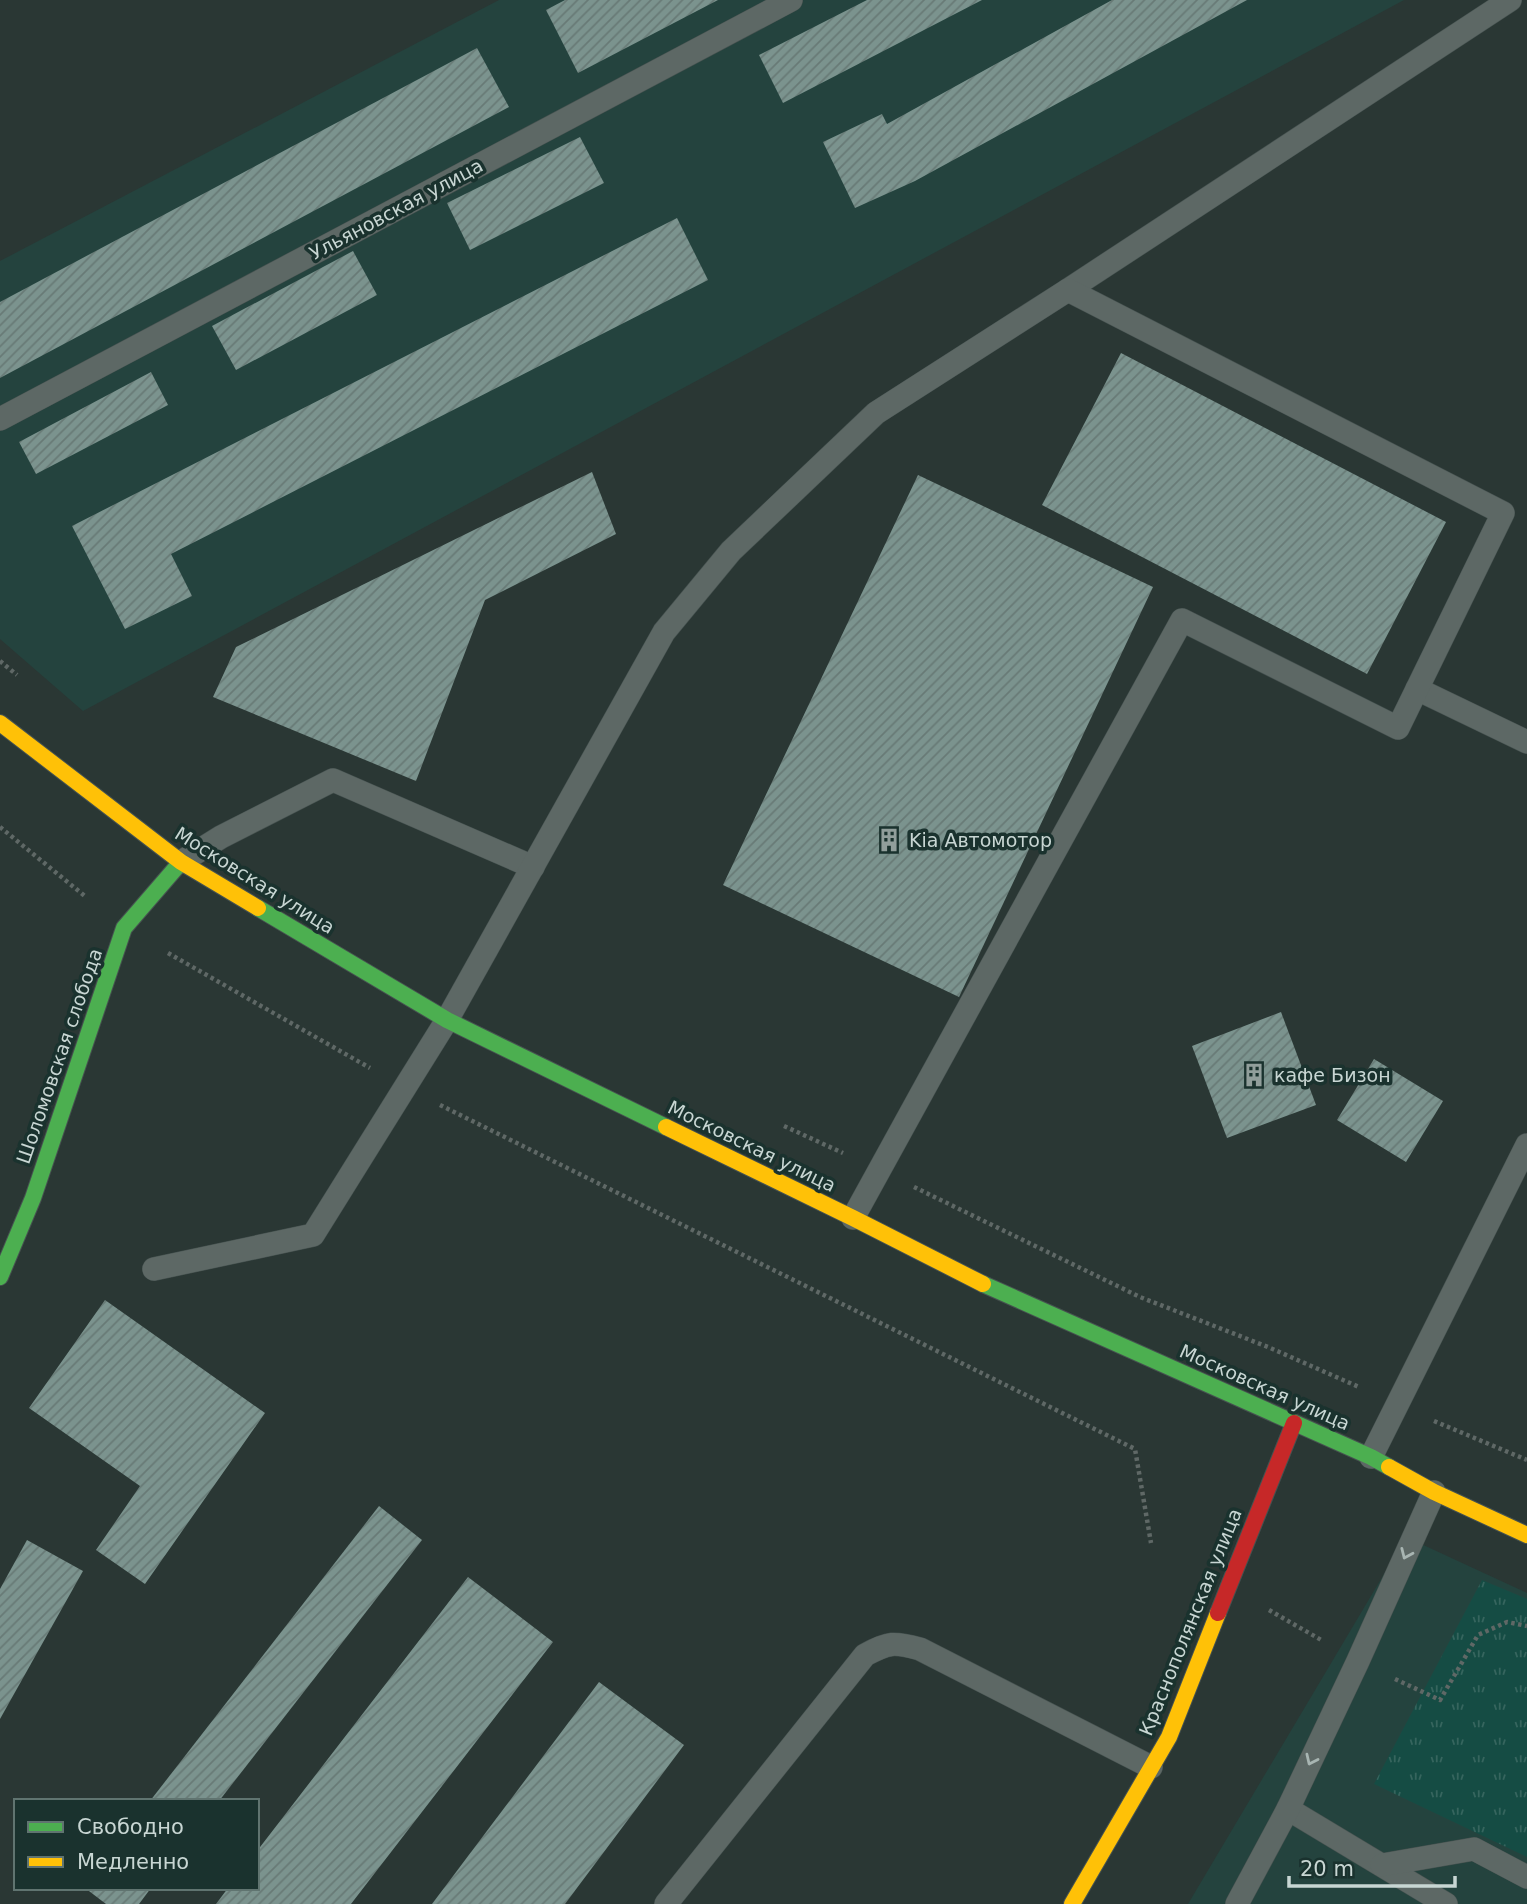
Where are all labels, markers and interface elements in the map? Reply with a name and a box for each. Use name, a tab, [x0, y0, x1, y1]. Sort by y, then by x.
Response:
street label: Ульяновская улица	[306, 154, 486, 264]
street label: Московская улица	[171, 822, 339, 938]
building icon: Kia Автомотор	[875, 826, 903, 854]
place label: Kia Автомотор	[909, 829, 1052, 851]
street label: Шоломовская слобода	[12, 945, 106, 1167]
building icon: кафе Бизон	[1240, 1061, 1268, 1089]
place label: кафе Бизон	[1274, 1064, 1391, 1086]
street label: Московская улица	[664, 1096, 840, 1196]
street label: Московская улица	[1176, 1340, 1354, 1434]
street label: Краснополянская улица	[1134, 1505, 1246, 1739]
one-way arrow	[1400, 1547, 1414, 1559]
one-way arrow	[1305, 1753, 1319, 1766]
legend	[14, 1799, 259, 1890]
text: Свободно	[77, 1815, 184, 1839]
scale bar	[1289, 1844, 1455, 1888]
text: Медленно	[77, 1850, 189, 1874]
text: 20 m	[1300, 1857, 1354, 1881]

